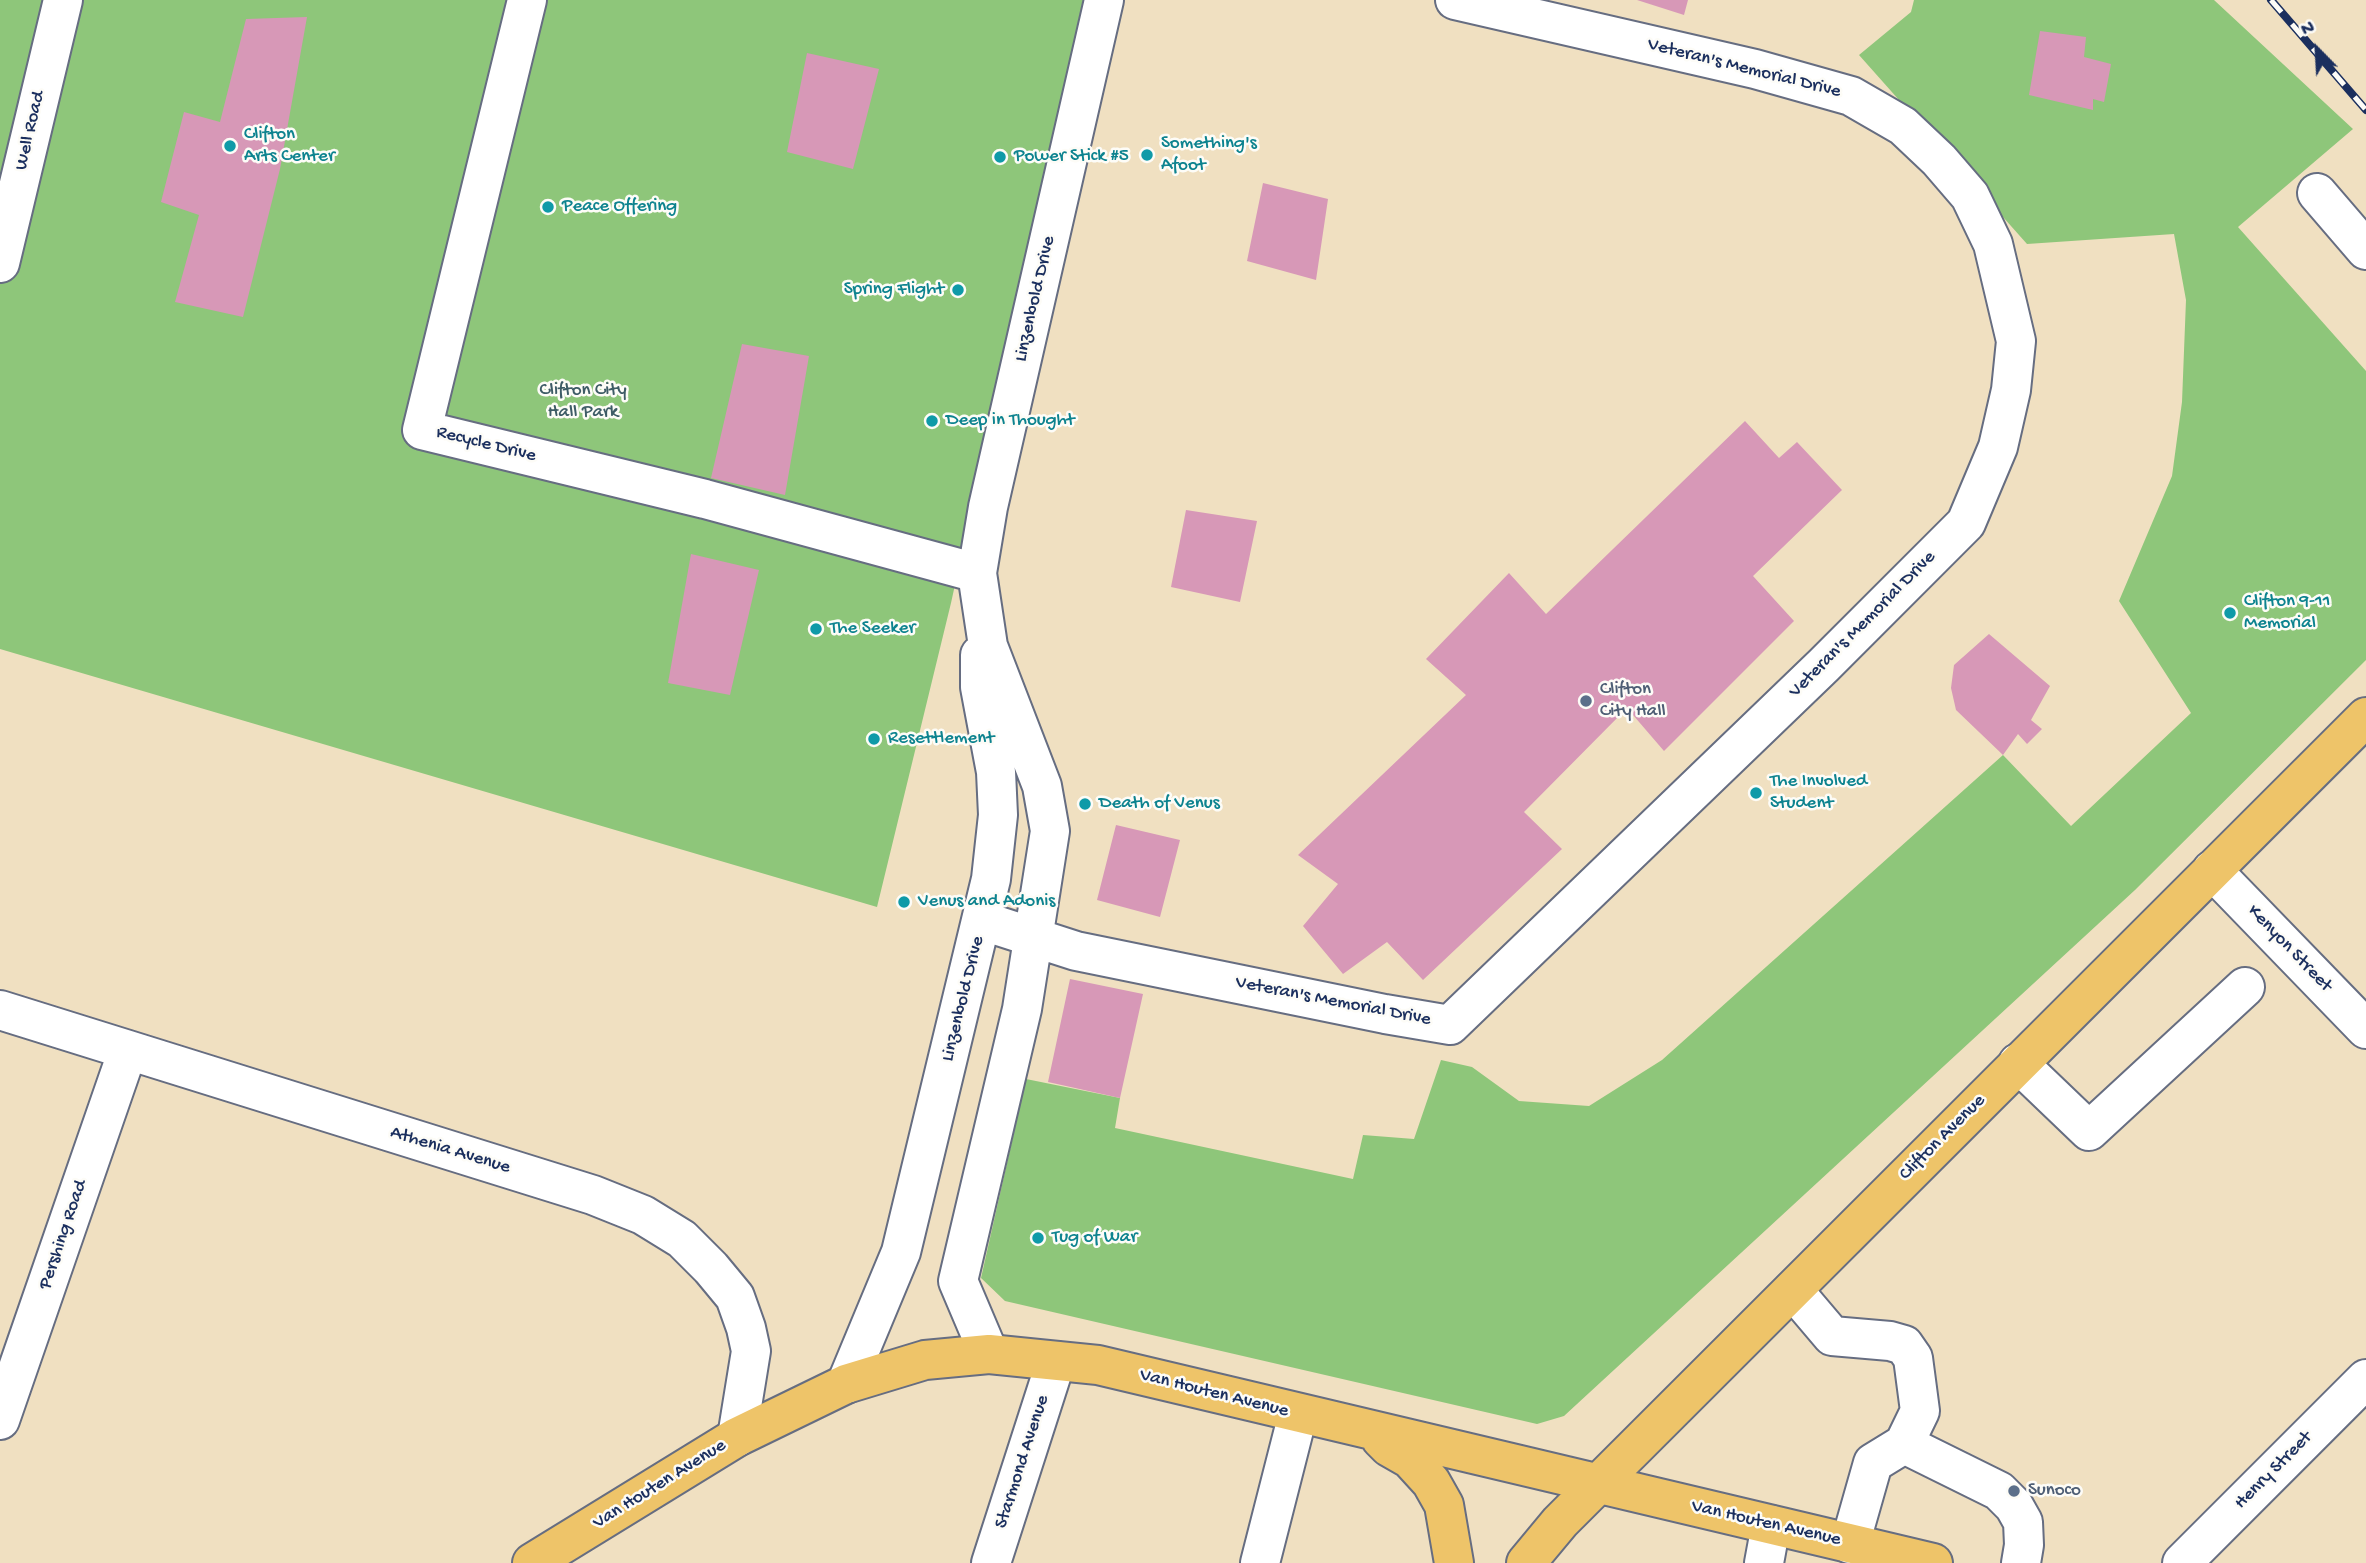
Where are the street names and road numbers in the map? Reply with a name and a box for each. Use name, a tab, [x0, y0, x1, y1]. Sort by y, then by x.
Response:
street label: Veteran's Memorial Drive	[1645, 34, 1843, 104]
street label: Well Road	[11, 89, 51, 173]
street label: Linzenbold Drive	[1010, 234, 1062, 364]
street label: Recycle Drive	[434, 422, 538, 468]
street label: Veteran's Memorial Drive	[1785, 547, 1941, 703]
street label: Kenyon Street	[2242, 901, 2336, 997]
street label: Linzenbold Drive	[937, 934, 991, 1064]
street label: Veteran's Memorial Drive	[1233, 972, 1433, 1032]
street label: Clifton Avenue	[1895, 1090, 1991, 1186]
street label: Athenia Avenue	[387, 1122, 513, 1180]
street label: Pershing Road	[35, 1177, 93, 1293]
street label: Van Houten Avenue	[1137, 1364, 1291, 1424]
street label: Starmond Avenue	[991, 1392, 1055, 1532]
street label: Henry Street	[2230, 1427, 2318, 1515]
street label: Van Houten Avenue	[589, 1435, 731, 1535]
street label: Van Houten Avenue	[1689, 1496, 1843, 1552]

